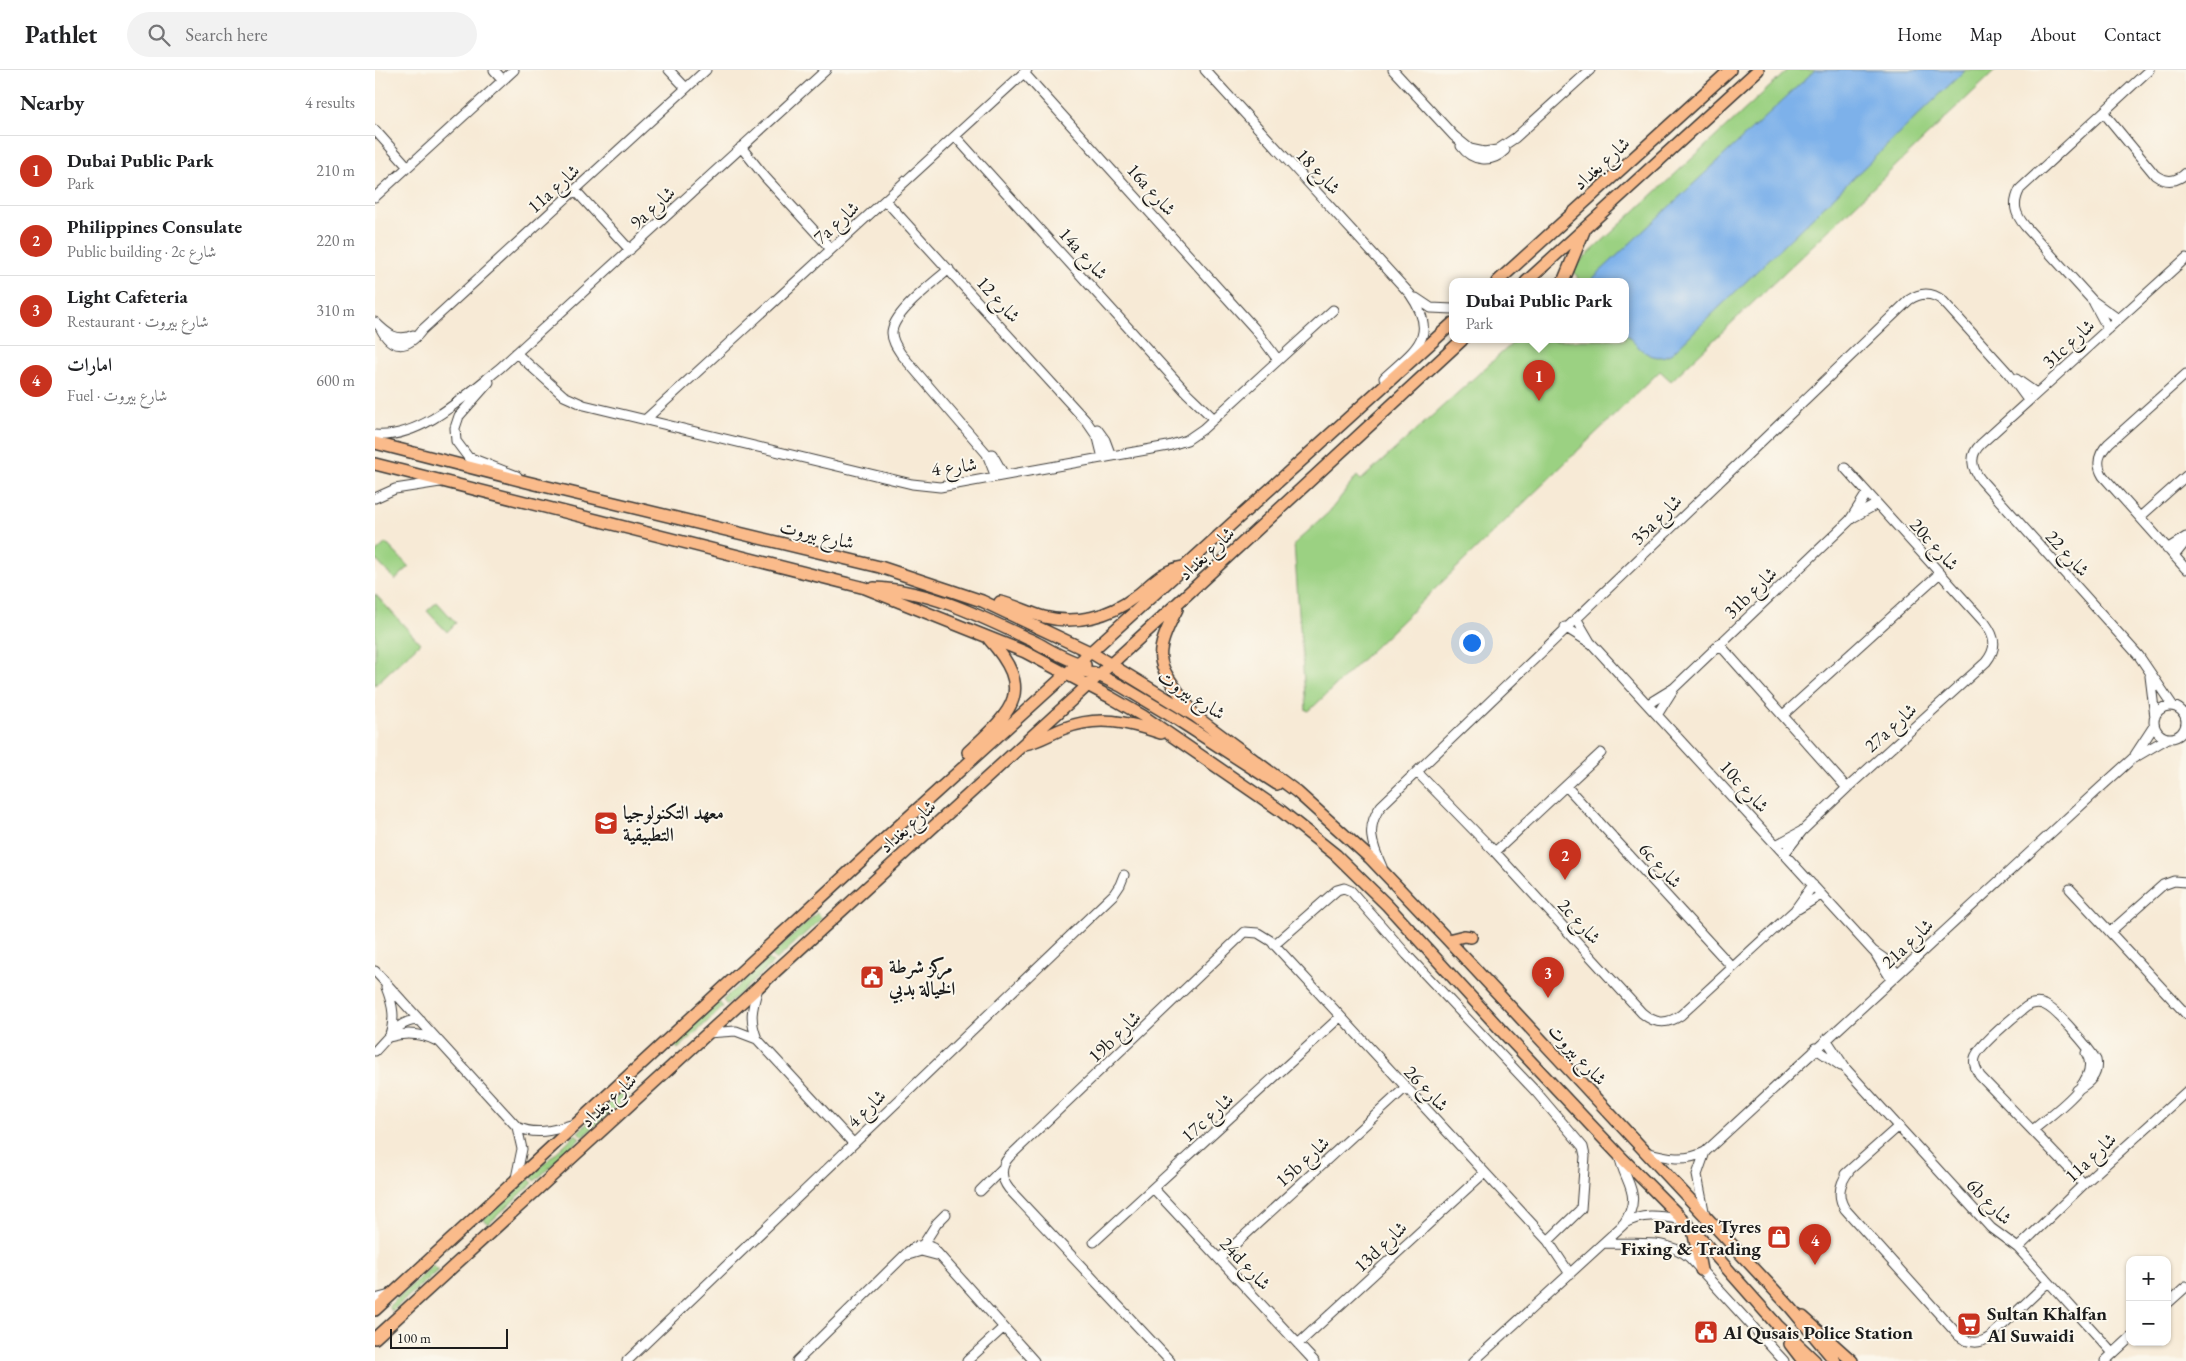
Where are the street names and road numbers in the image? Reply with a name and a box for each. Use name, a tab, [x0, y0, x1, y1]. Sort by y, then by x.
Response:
street label: شارع بغداد	[1567, 131, 1637, 198]
street label: شارع 18	[1289, 143, 1347, 202]
street label: 11a شارع	[522, 158, 587, 221]
street label: 16a شارع	[1119, 158, 1182, 223]
street label: 9a شارع	[624, 180, 683, 237]
street label: 7a شارع	[808, 195, 867, 252]
street label: 14a شارع	[1051, 222, 1114, 287]
street label: شارع 12	[969, 271, 1026, 330]
street label: 31c شارع	[2037, 313, 2102, 376]
street label: شارع 4	[930, 451, 979, 485]
street label: 35a شارع	[1625, 489, 1690, 552]
street label: 20c شارع	[1902, 513, 1965, 578]
street label: شارع بيروت	[776, 514, 857, 558]
street label: شارع بغداد	[1173, 521, 1242, 588]
street label: شارع 22	[2038, 525, 2095, 584]
street label: 31b شارع	[1718, 561, 1784, 626]
street label: شارع بيروت	[1151, 663, 1230, 728]
street label: 27a شارع	[1859, 697, 1924, 760]
street label: 10c شارع	[1712, 755, 1775, 820]
street label: شارع بغداد	[873, 794, 943, 861]
street label: 6c شارع	[1631, 837, 1688, 896]
street label: 2c شارع	[1550, 893, 1607, 952]
street label: 21a شارع	[1876, 913, 1941, 976]
street label: 19b شارع	[1082, 1005, 1148, 1070]
street label: شارع بيروت	[1540, 1018, 1613, 1093]
street label: شارع 26	[1397, 1060, 1455, 1119]
street label: شارع بغداد	[575, 1068, 644, 1135]
street label: شارع 4	[841, 1083, 894, 1135]
street label: 17c شارع	[1176, 1087, 1241, 1150]
street label: 11a شارع	[2059, 1127, 2124, 1190]
street label: 15b شارع	[1270, 1130, 1337, 1195]
street label: 6b شارع	[1959, 1173, 2018, 1232]
street label: 13d شارع	[1348, 1215, 1415, 1280]
street label: 24d شارع	[1212, 1231, 1277, 1298]

